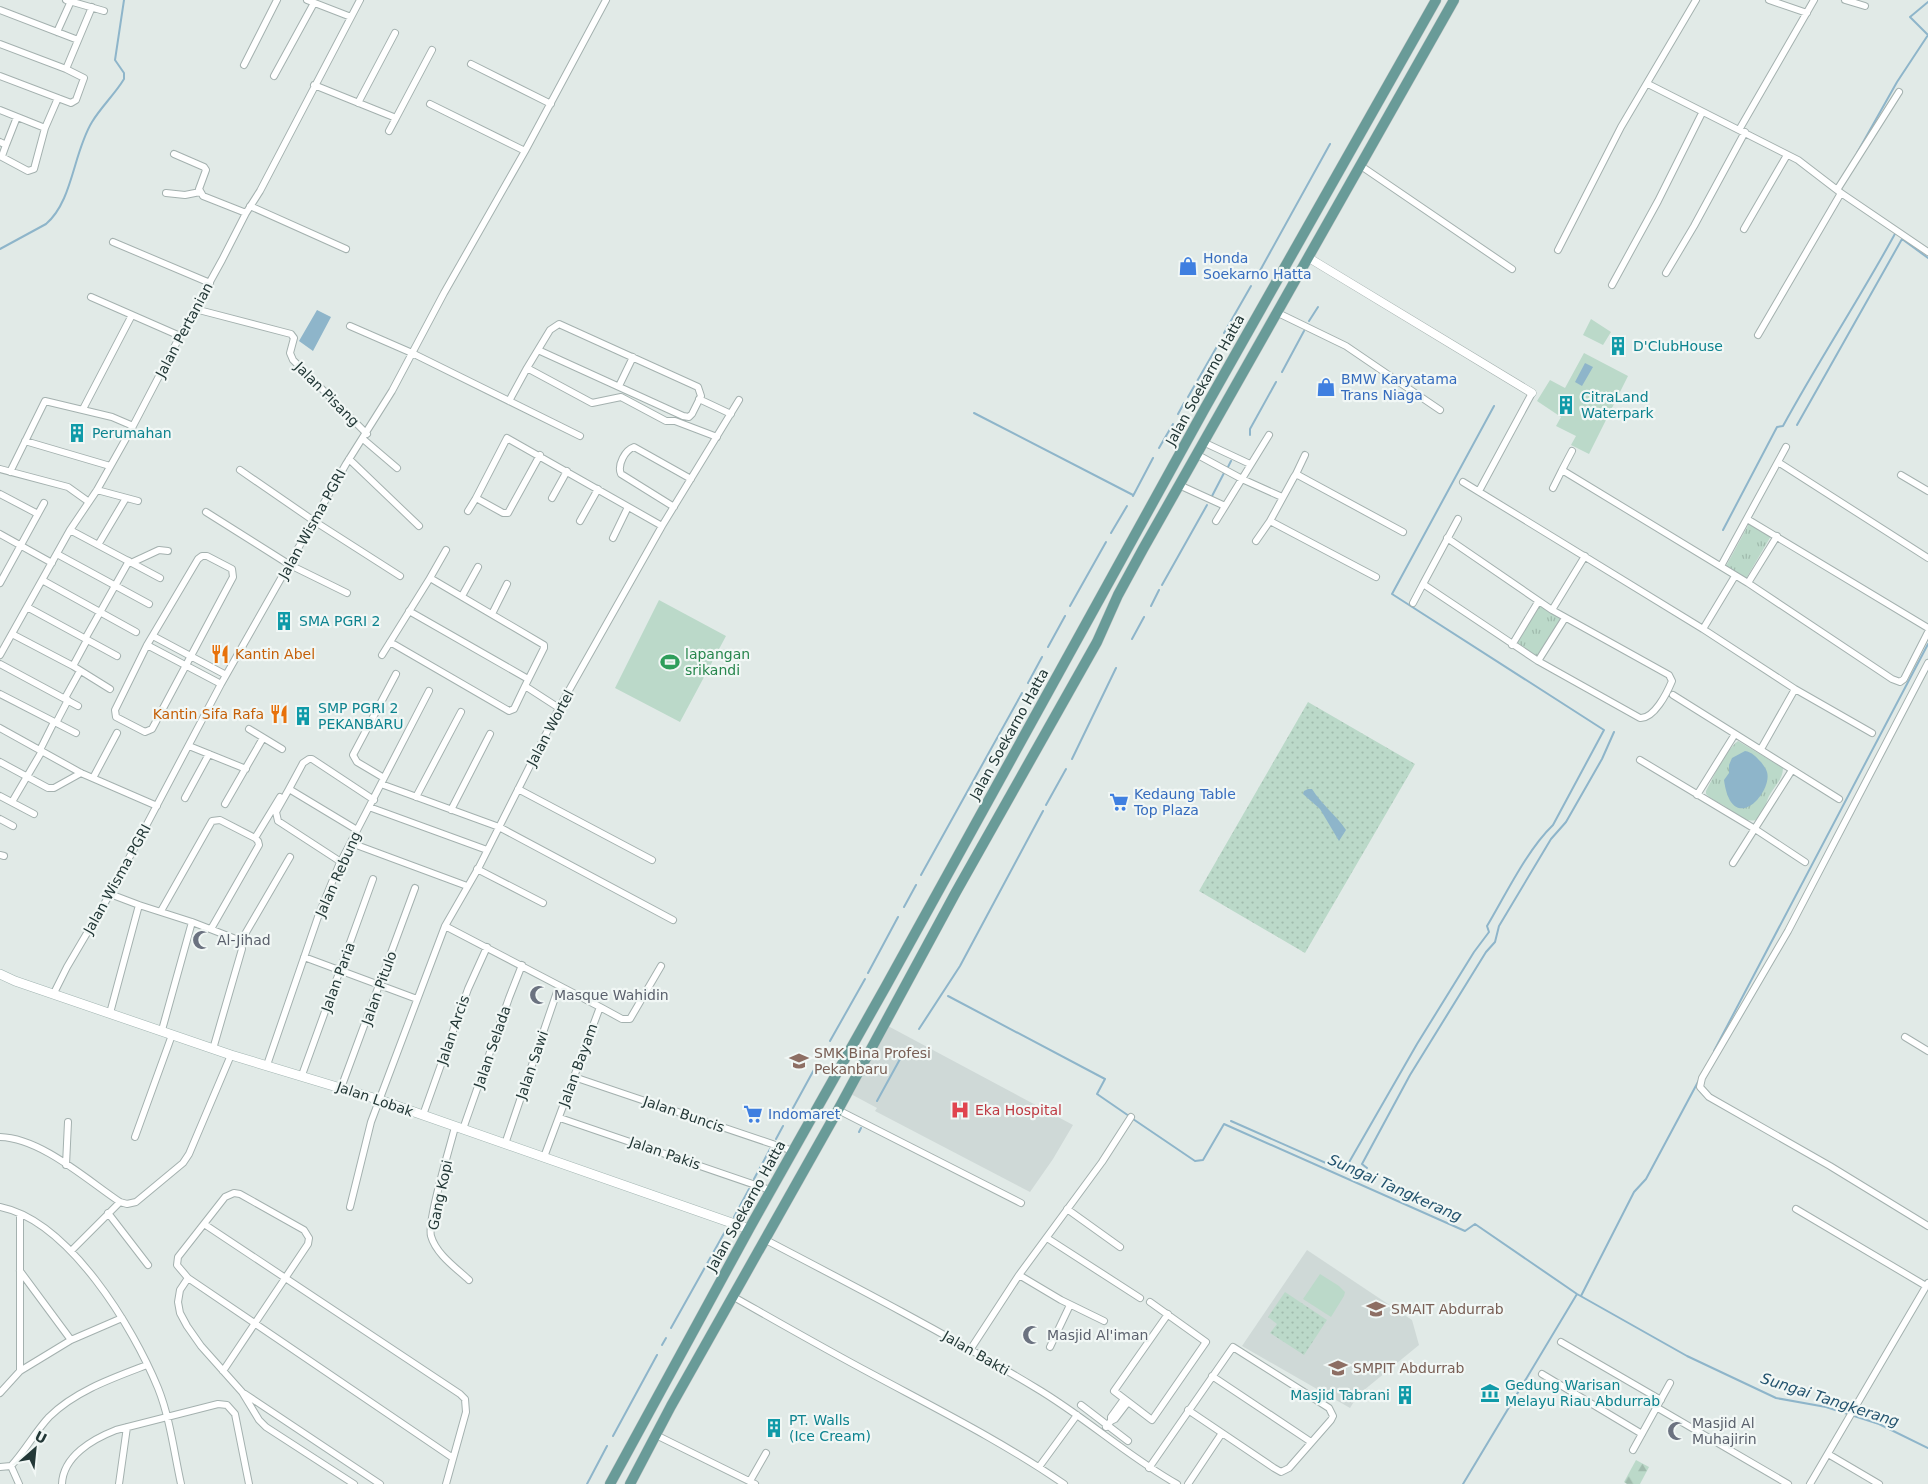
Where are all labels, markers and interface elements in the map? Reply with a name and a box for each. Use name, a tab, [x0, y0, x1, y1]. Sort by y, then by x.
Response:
place label: Honda Soekarno Hatta	[1203, 250, 1312, 282]
shop icon: Honda Soekarno Hatta	[1177, 255, 1199, 277]
street label: Jalan Pertanian	[152, 280, 216, 381]
street label: Jalan Soekarno Hatta	[1162, 312, 1248, 449]
building icon: D'ClubHouse	[1607, 335, 1629, 357]
place label: D'ClubHouse	[1633, 338, 1723, 354]
street label: Jalan Pisang	[291, 358, 362, 429]
place label: BMW Karyatama Trans Niaga	[1340, 371, 1457, 403]
shop icon: BMW Karyatama Trans Niaga	[1315, 376, 1337, 398]
place label: CitraLand Waterpark	[1581, 389, 1655, 421]
building icon: CitraLand Waterpark	[1555, 394, 1577, 416]
building icon: Perumahan	[66, 422, 88, 444]
place label: Perumahan	[92, 425, 172, 441]
street label: Jalan Wisma PGRI	[275, 466, 349, 583]
building icon: SMA PGRI 2	[273, 610, 295, 632]
place label: SMA PGRI 2	[299, 613, 381, 629]
restaurant icon: Kantin Abel	[209, 643, 231, 665]
place label: Kantin Abel	[235, 646, 315, 662]
place label: lapangan srikandi	[685, 646, 750, 678]
sports icon: lapangan srikandi	[659, 651, 681, 673]
street label: Jalan Soekarno Hatta	[966, 666, 1052, 803]
street label: Jalan Wortel	[523, 687, 577, 770]
place label: SMP PGRI 2 PEKANBARU	[318, 700, 403, 732]
restaurant icon: Kantin Sifa Rafa	[268, 703, 290, 725]
building icon: SMP PGRI 2 PEKANBARU	[292, 705, 314, 727]
place label: Kantin Sifa Rafa	[153, 706, 264, 722]
place label: Kedaung Table Top Plaza	[1133, 786, 1236, 818]
supermarket icon: Kedaung Table Top Plaza	[1108, 791, 1130, 813]
street label: Jalan Wisma PGRI	[80, 821, 154, 938]
street label: Jalan Rebung	[312, 829, 364, 920]
mosque icon: Al-Jihad	[191, 929, 213, 951]
place label: Al-Jihad	[217, 932, 271, 948]
street label: Jalan Paria	[318, 940, 358, 1015]
street label: Jalan Pitulo	[358, 949, 400, 1028]
mosque icon: Masque Wahidin	[528, 984, 550, 1006]
place label: Masque Wahidin	[554, 987, 669, 1003]
street label: Jalan Arcis	[433, 993, 472, 1068]
street label: Jalan Selada	[470, 1004, 514, 1091]
street label: Jalan Bayam	[555, 1021, 600, 1110]
street label: Jalan Sawi	[513, 1029, 551, 1102]
place label: SMK Bina Profesi Pekanbaru	[814, 1045, 931, 1077]
school or university icon: SMK Bina Profesi Pekanbaru	[788, 1050, 810, 1072]
street label: Jalan Lobak	[334, 1078, 416, 1120]
street label: Jalan Buncis	[640, 1092, 727, 1135]
hospital icon: Eka Hospital	[949, 1099, 971, 1121]
place label: Eka Hospital	[975, 1102, 1062, 1118]
supermarket icon: Indomaret	[742, 1103, 764, 1125]
place label: Indomaret	[768, 1106, 841, 1122]
street label: Jalan Pakis	[626, 1133, 703, 1173]
street label: Jalan Soekarno Hatta	[703, 1138, 789, 1275]
water label: Sungai Tangkerang	[1325, 1150, 1465, 1226]
street label: Gang Kopi	[425, 1158, 455, 1232]
school or university icon: SMAIT Abdurrab	[1365, 1298, 1387, 1320]
place label: SMAIT Abdurrab	[1391, 1301, 1504, 1317]
mosque icon: Masjid Al'iman	[1021, 1324, 1043, 1346]
street label: Jalan Bakti	[939, 1327, 1012, 1378]
place label: Masjid Al'iman	[1047, 1327, 1148, 1343]
school or university icon: SMPIT Abdurrab	[1327, 1357, 1349, 1379]
place label: SMPIT Abdurrab	[1353, 1360, 1465, 1376]
water label: Sungai Tangkerang	[1759, 1369, 1901, 1431]
place label: Gedung Warisan Melayu Riau Abdurrab	[1505, 1377, 1660, 1409]
museum icon: Gedung Warisan Melayu Riau Abdurrab	[1479, 1382, 1501, 1404]
building icon: Masjid Tabrani	[1394, 1384, 1416, 1406]
place label: Masjid Tabrani	[1290, 1387, 1390, 1403]
place label: PT. Walls (Ice Cream)	[789, 1412, 871, 1444]
place label: Masjid Al Muhajirin	[1692, 1415, 1757, 1447]
building icon: PT. Walls (Ice Cream)	[763, 1417, 785, 1439]
mosque icon: Masjid Al Muhajirin	[1666, 1420, 1688, 1442]
north arrow	[10, 1424, 60, 1474]
text: U	[32, 1428, 50, 1447]

